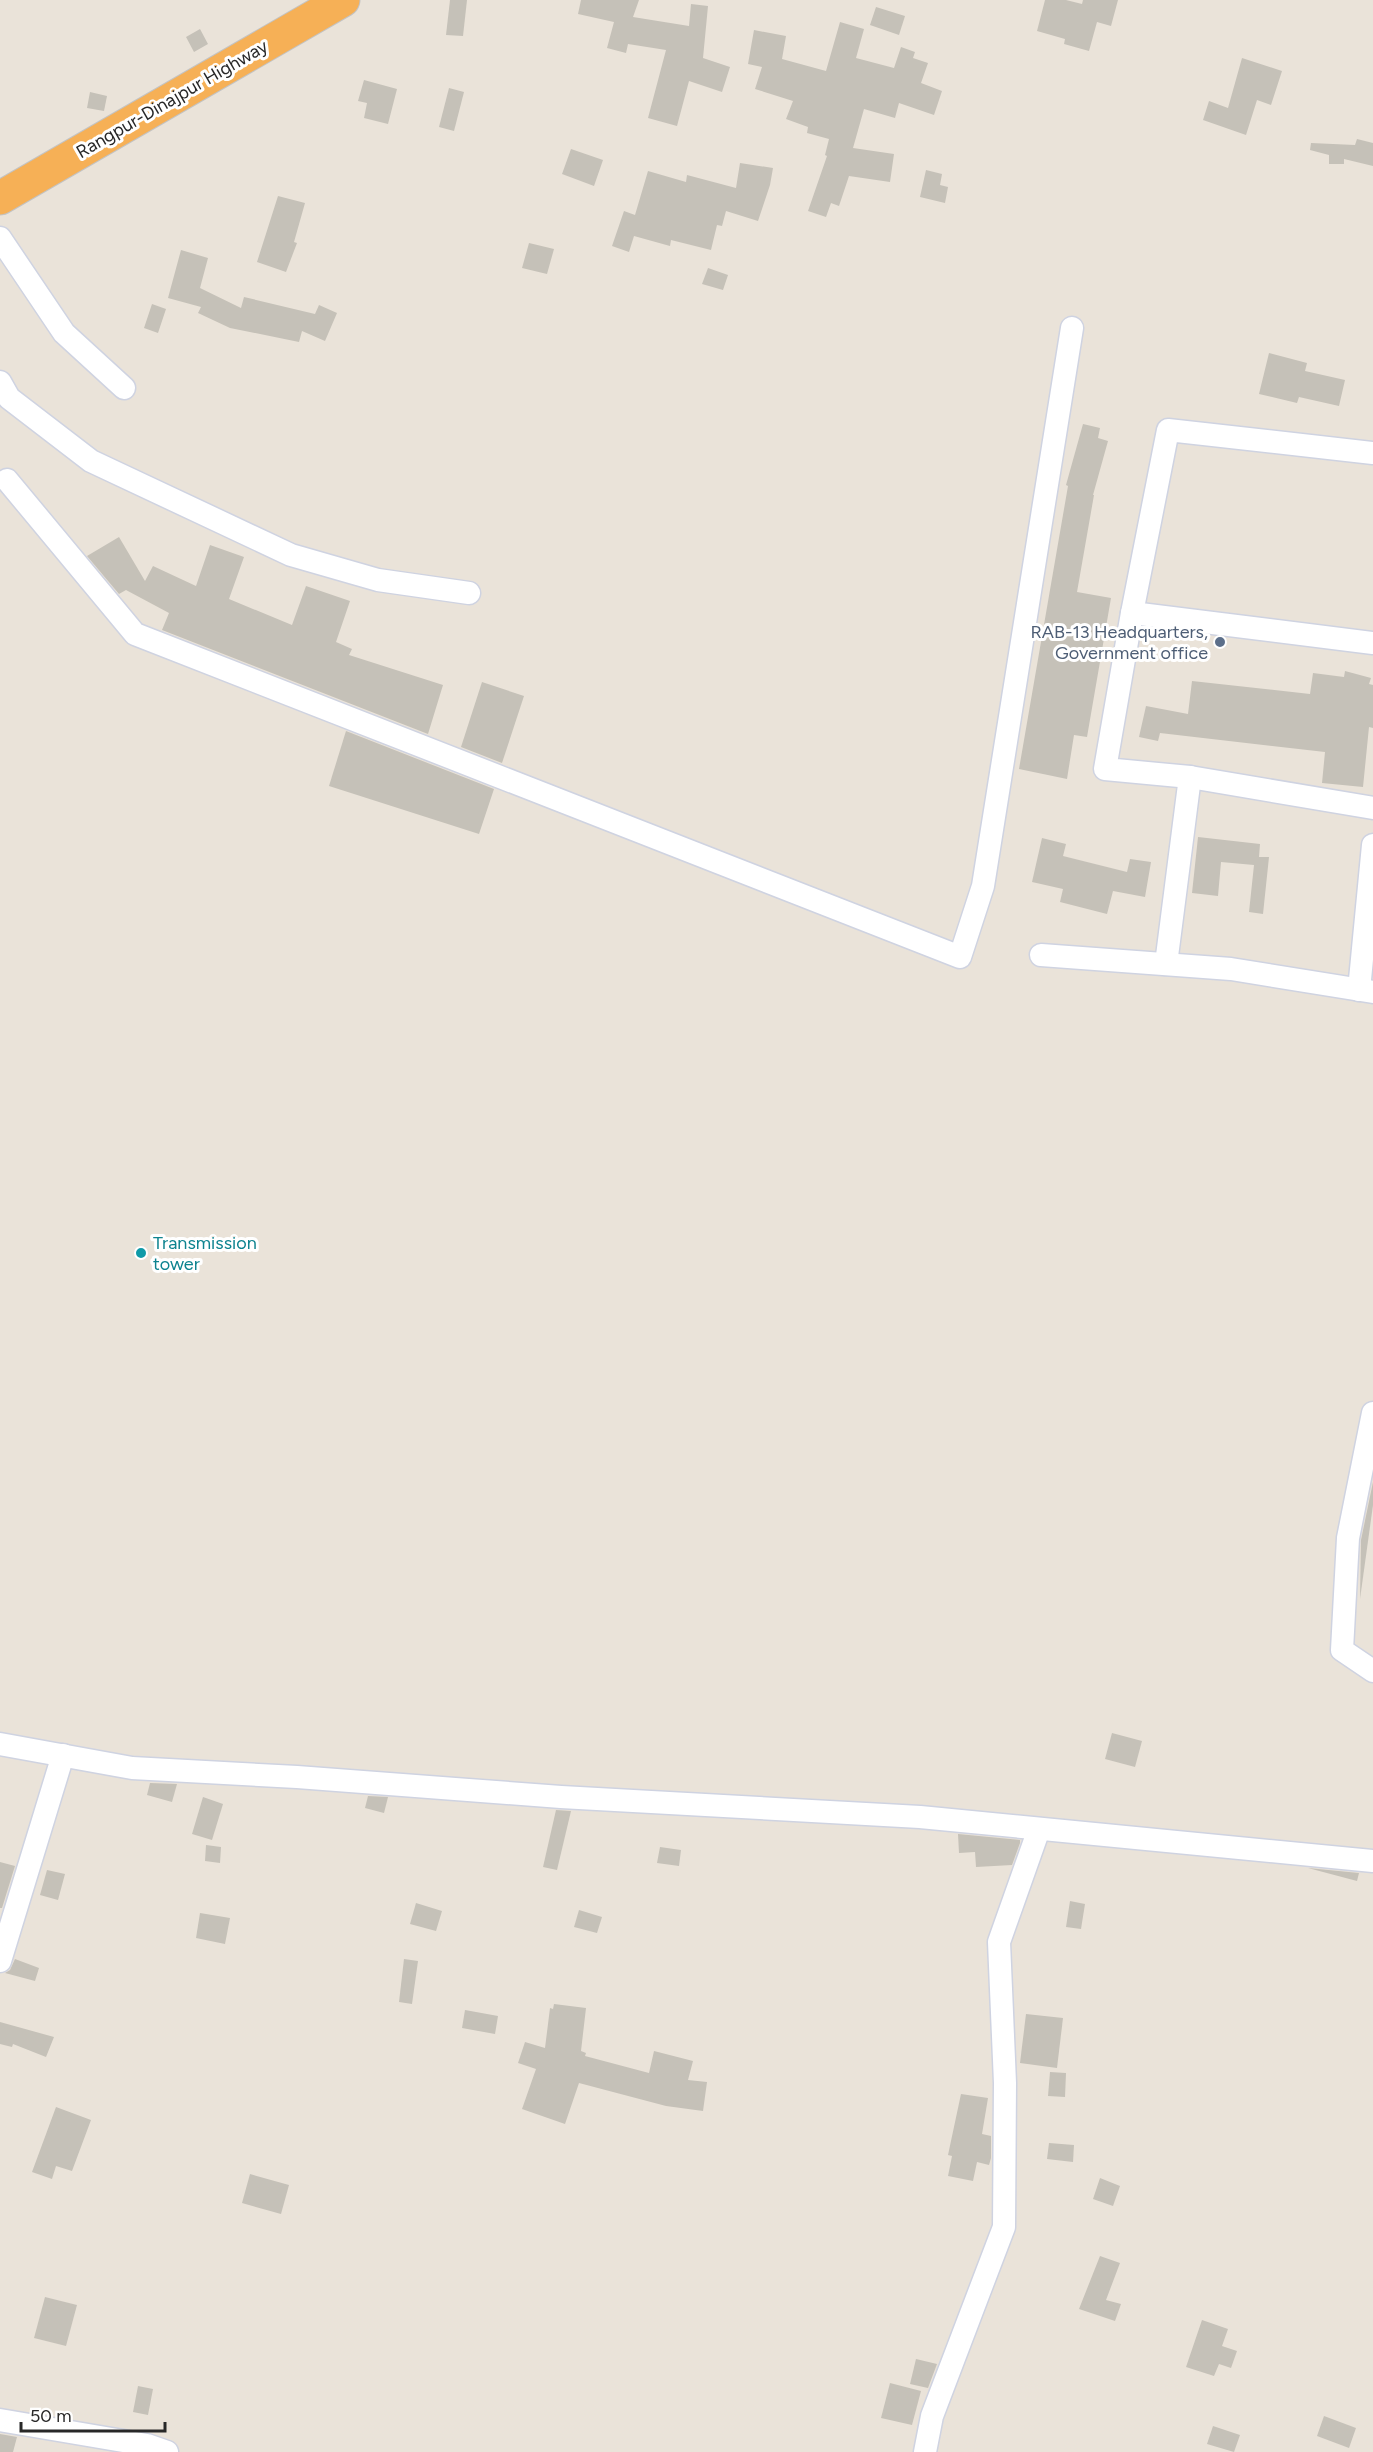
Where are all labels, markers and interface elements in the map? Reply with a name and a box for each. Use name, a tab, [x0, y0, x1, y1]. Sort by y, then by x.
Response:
street label: Rangpur-Dinajpur Highway	[72, 35, 272, 163]
place label: RAB-13 Headquarters, Government office	[1030, 621, 1208, 664]
marker: RAB-13 Headquarters, Government office	[1213, 635, 1227, 649]
place label: Transmission tower	[153, 1232, 257, 1275]
marker: Transmission tower	[134, 1246, 148, 1260]
scale bar	[21, 2395, 165, 2433]
text: 50 m	[30, 2405, 72, 2427]

